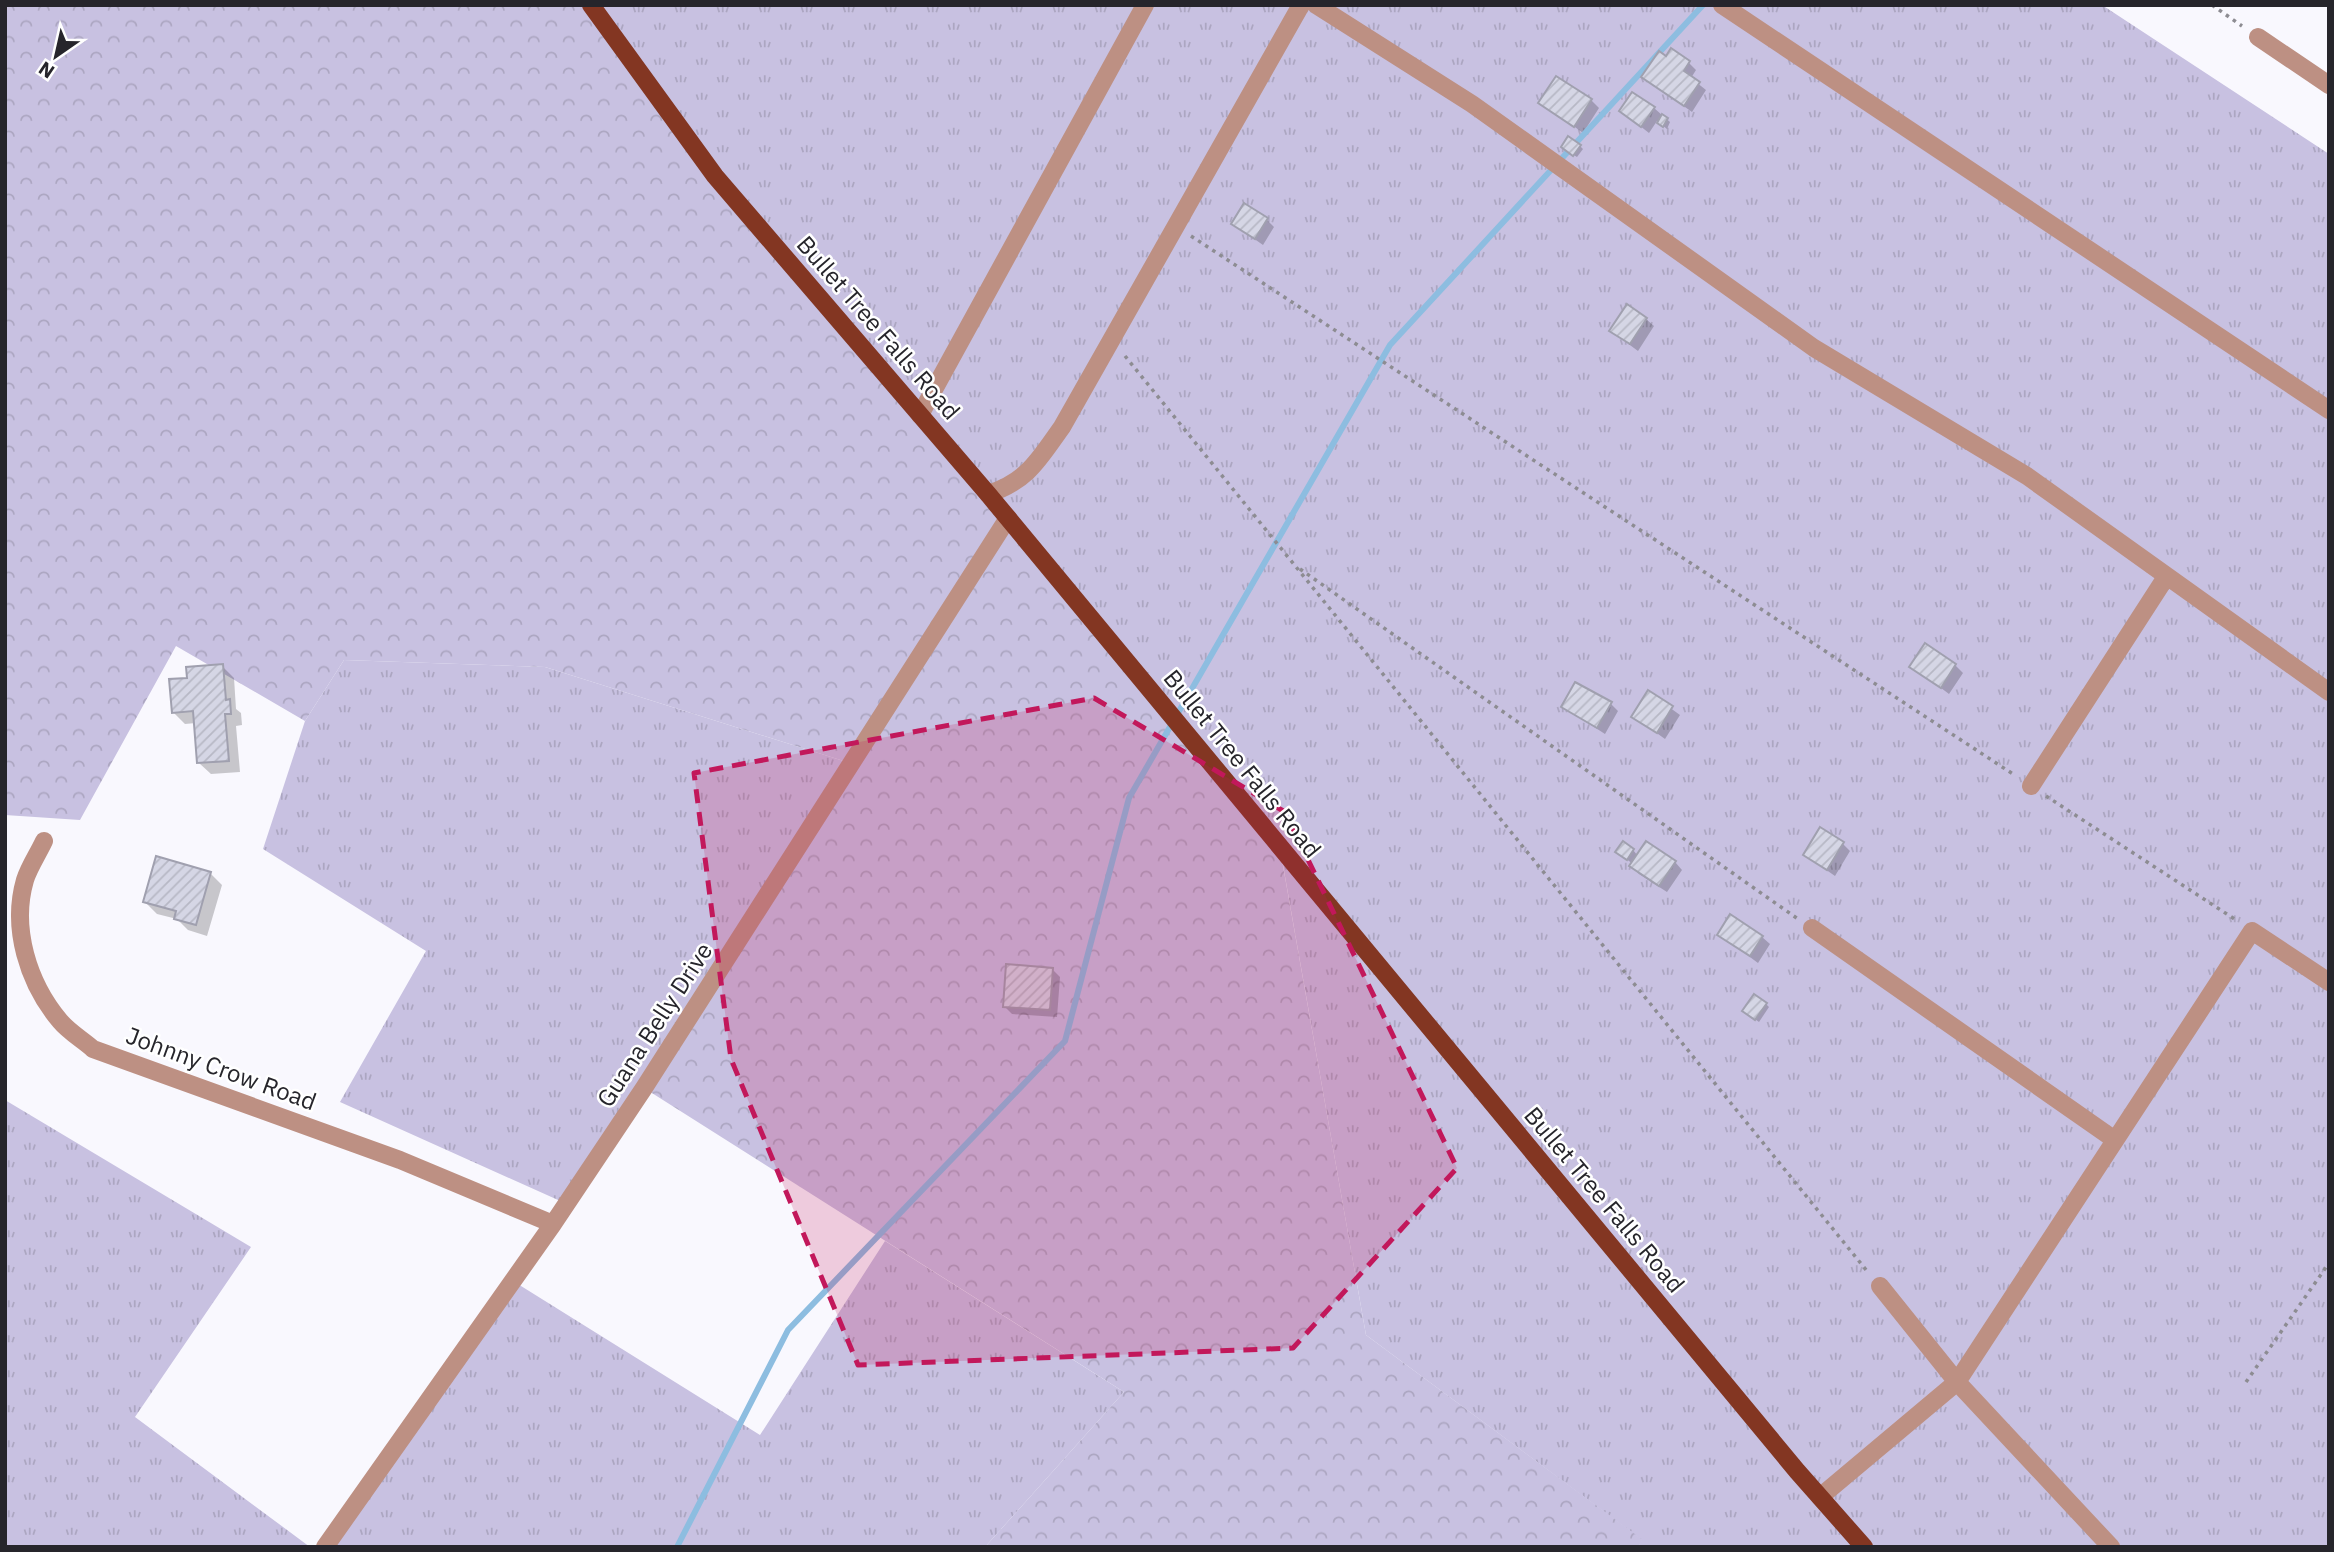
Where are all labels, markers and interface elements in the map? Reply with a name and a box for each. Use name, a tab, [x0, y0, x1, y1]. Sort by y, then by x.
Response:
north arrow	[21, 21, 91, 91]
text: N	[34, 56, 59, 84]
street label: Bullet Tree Falls Road	[790, 229, 967, 426]
street label: Bullet Tree Falls Road	[1157, 663, 1329, 864]
street label: Guana Belly Drive	[589, 936, 719, 1113]
street label: Johnny Crow Road	[122, 1019, 321, 1117]
street label: Bullet Tree Falls Road	[1517, 1100, 1692, 1299]

